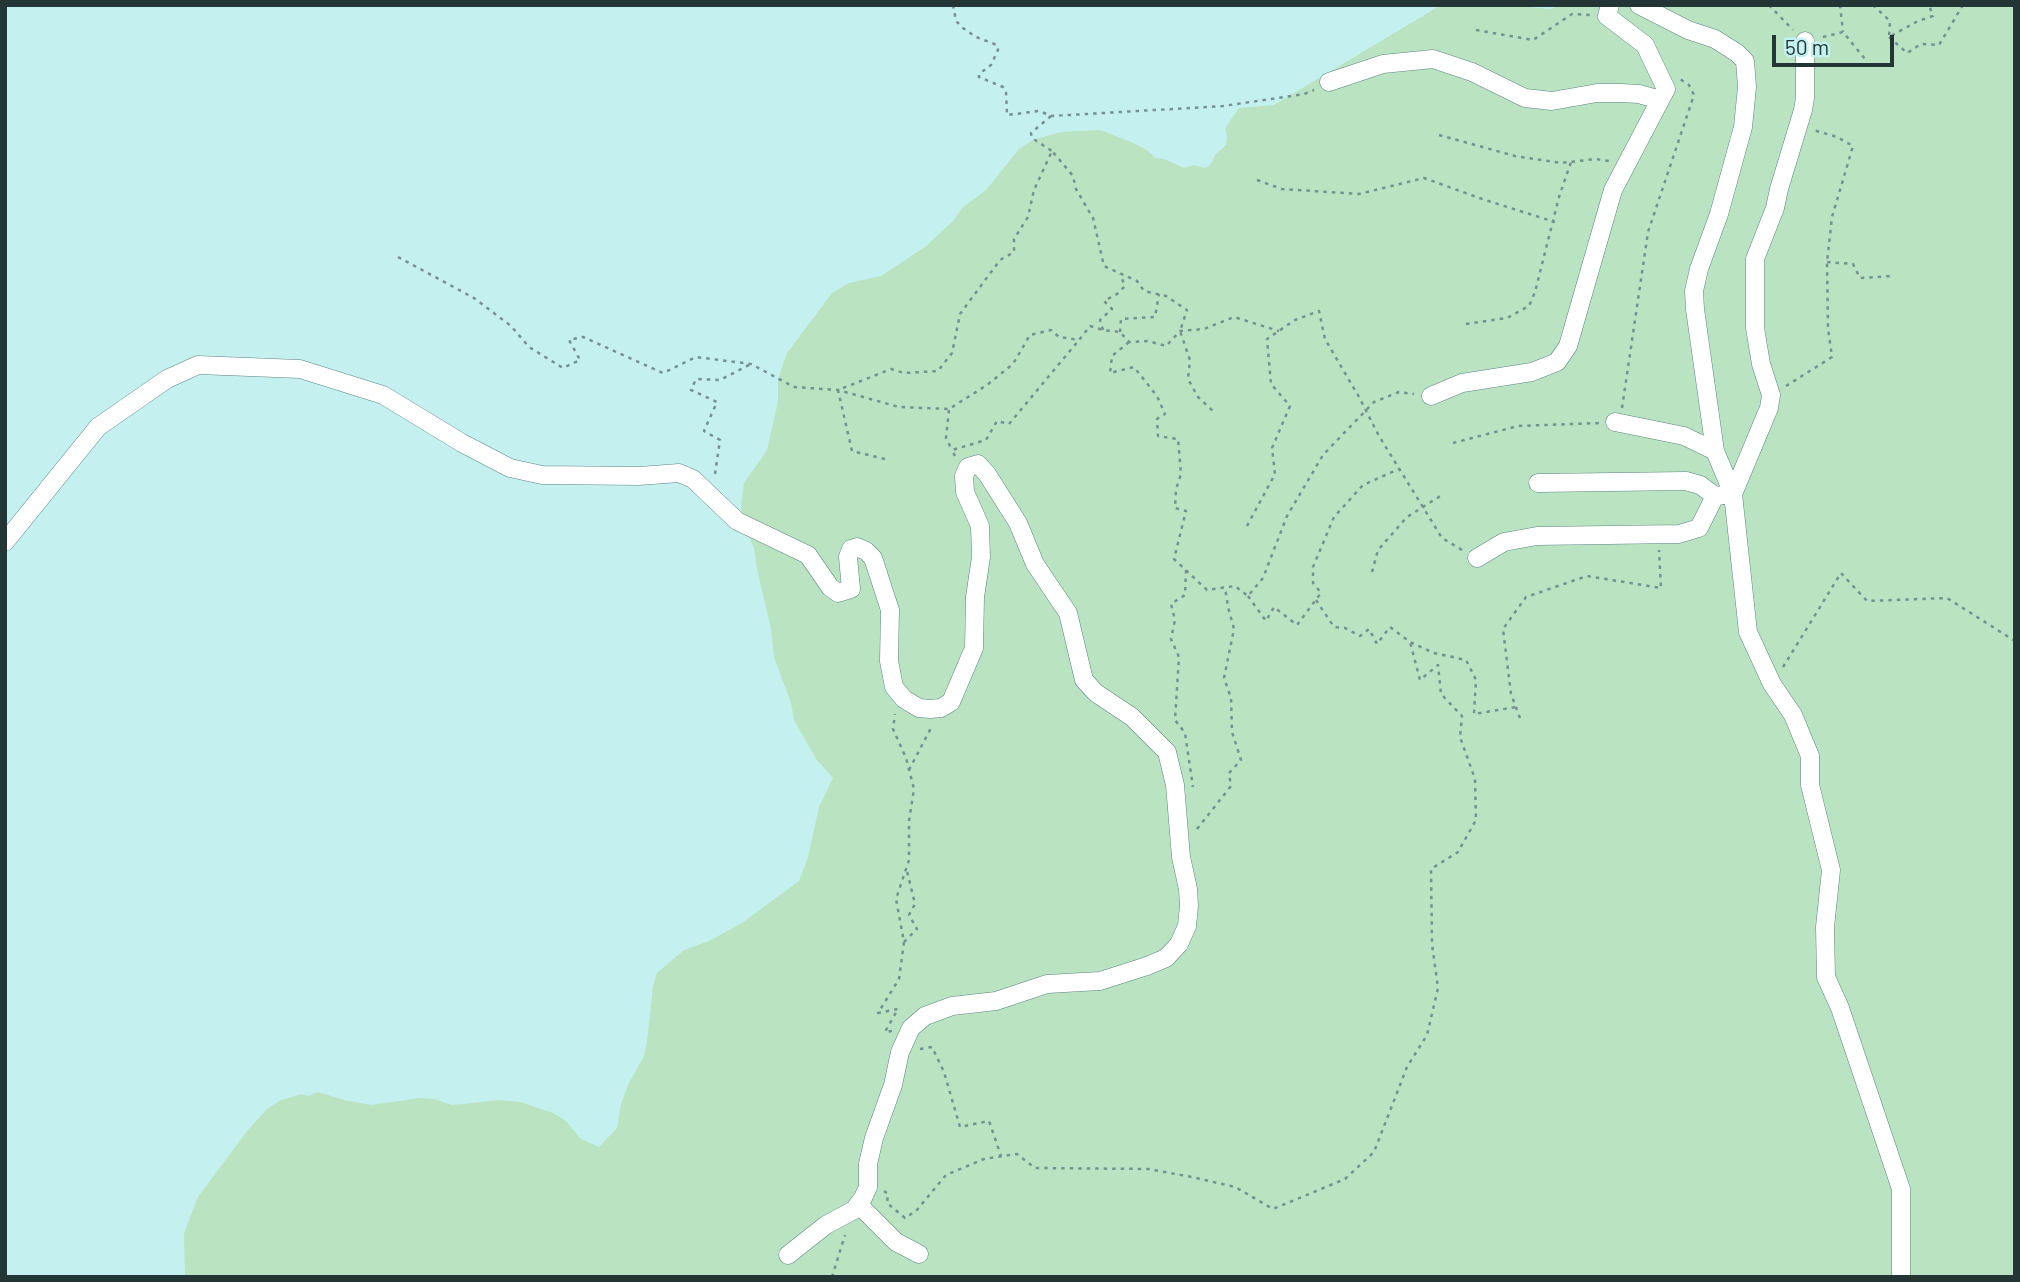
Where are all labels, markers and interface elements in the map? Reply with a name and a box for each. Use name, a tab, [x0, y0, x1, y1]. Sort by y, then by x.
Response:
scale bar	[1775, 21, 1898, 65]
text: 50 m	[1785, 34, 1829, 59]

